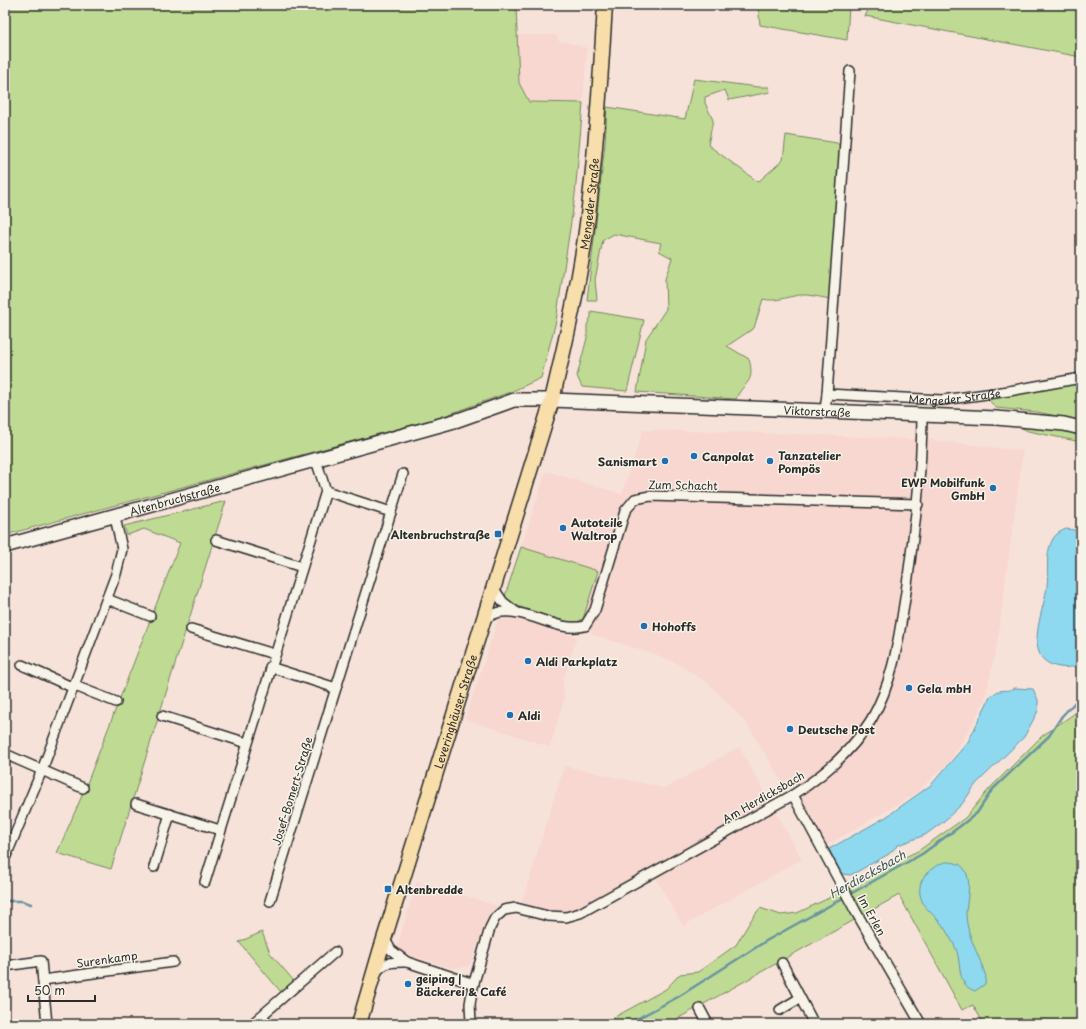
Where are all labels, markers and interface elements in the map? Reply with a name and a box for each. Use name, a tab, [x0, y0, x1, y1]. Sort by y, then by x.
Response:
street label: Mengeder Straße	[575, 157, 603, 251]
street label: Mengeder Straße	[908, 384, 1002, 409]
street label: Viktorstraße	[783, 401, 851, 421]
place label: Tanzatelier Pompös	[778, 447, 841, 477]
place label: Canpolat	[702, 448, 754, 465]
marker: Canpolat	[689, 451, 699, 461]
place label: Sanismart	[598, 453, 657, 470]
marker: Sanismart	[660, 456, 670, 466]
marker: Tanzatelier Pompös	[765, 456, 775, 466]
place label: EWP Mobilfunk GmbH	[901, 474, 986, 504]
street label: Zum Schacht	[648, 476, 718, 494]
street label: Altenbruchstraße	[127, 478, 222, 520]
marker: EWP Mobilfunk GmbH	[988, 483, 998, 493]
place label: Autoteile Waltrop	[571, 514, 624, 544]
marker: Autoteile Waltrop	[558, 523, 568, 533]
place label: Altenbruchstraße	[391, 526, 490, 543]
marker: Altenbruchstraße	[493, 529, 503, 539]
place label: Hohoffs	[652, 618, 696, 635]
marker: Hohoffs	[639, 621, 649, 631]
street label: Leveringhäuser Straße	[429, 652, 481, 771]
place label: Aldi Parkplatz	[536, 653, 617, 670]
marker: Aldi Parkplatz	[523, 656, 533, 666]
place label: Gela mbH	[917, 680, 971, 697]
marker: Gela mbH	[904, 683, 914, 693]
place label: Aldi	[518, 707, 541, 724]
marker: Aldi	[505, 710, 515, 720]
place label: Deutsche Post	[798, 721, 875, 738]
marker: Deutsche Post	[785, 724, 795, 734]
street label: Josef-Bomert-Straße	[267, 734, 317, 847]
street label: Am Herdicksbach	[719, 767, 807, 827]
water label: Herdiecksbach	[825, 845, 910, 903]
place label: Altenbredde	[396, 881, 463, 898]
marker: Altenbredde	[383, 884, 393, 894]
street label: Im Erlen	[854, 891, 890, 939]
street label: Surenkamp	[75, 946, 139, 972]
place label: geiping | Bäckerei & Café	[416, 970, 507, 1000]
scale bar	[28, 977, 95, 1003]
marker: geiping | Bäckerei & Café	[403, 979, 413, 989]
text: 50 m	[34, 981, 65, 999]

